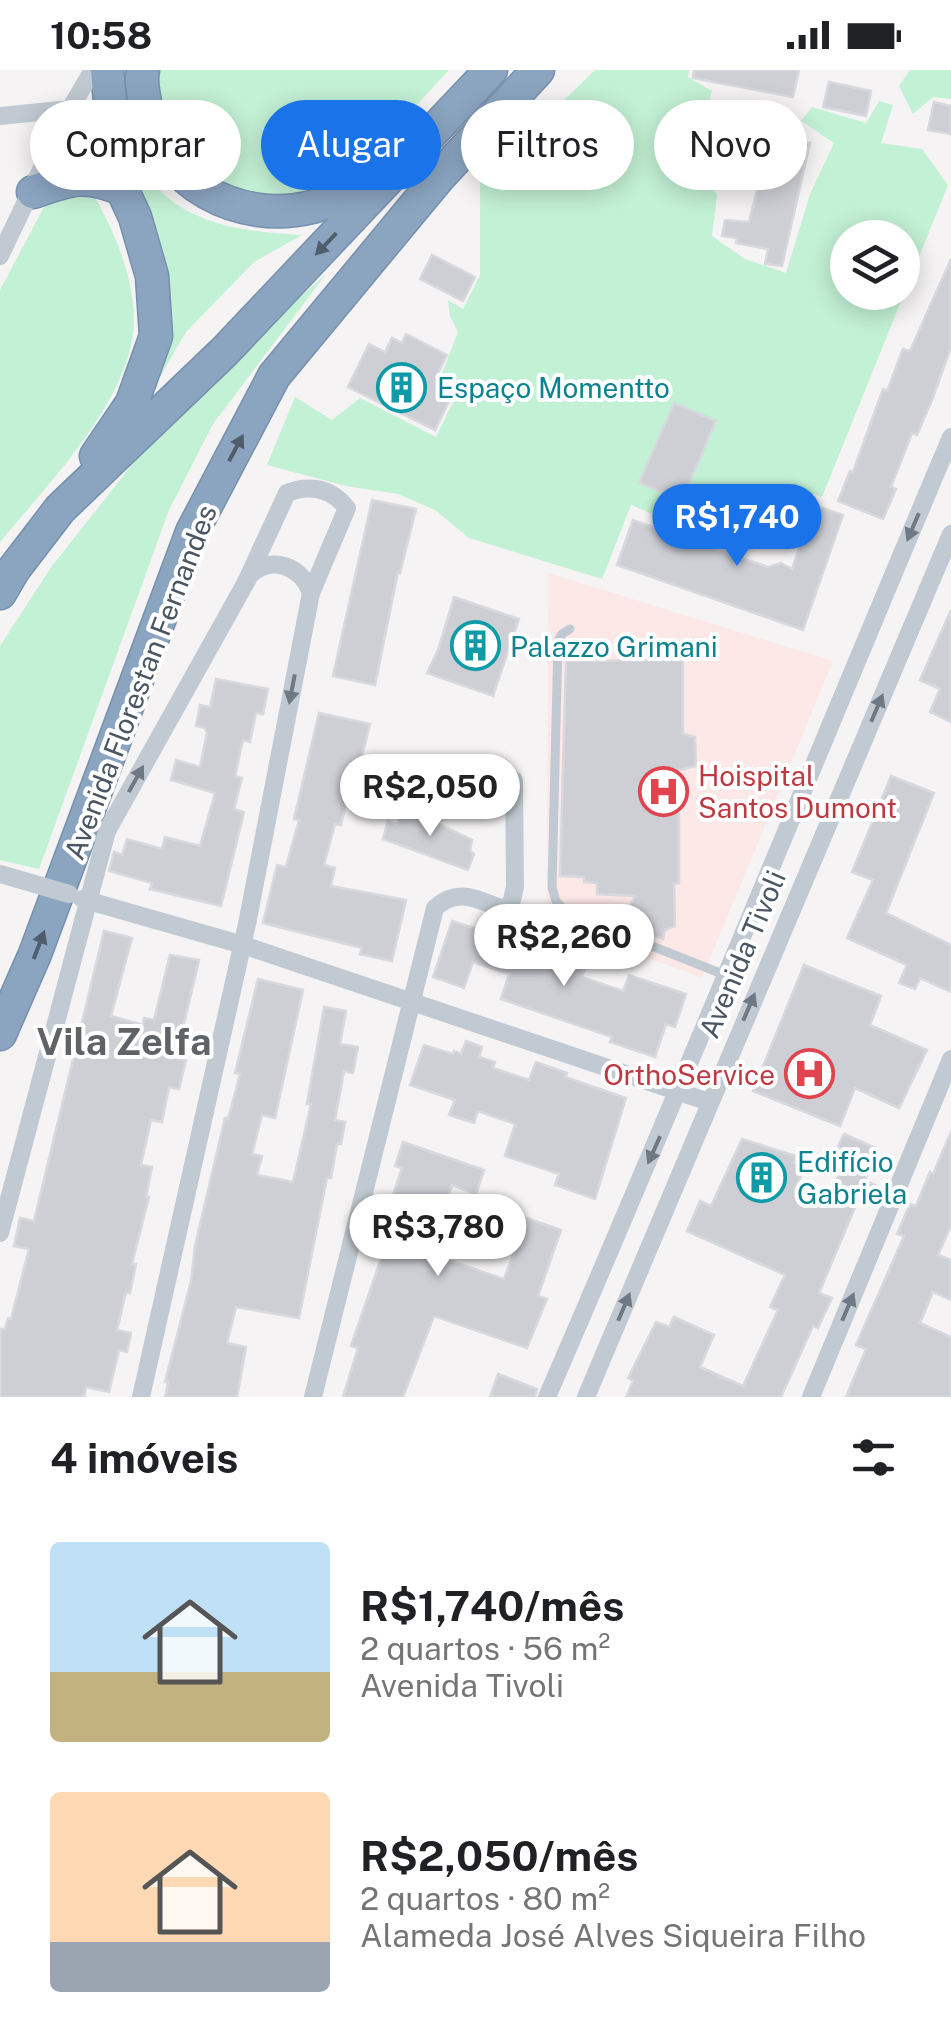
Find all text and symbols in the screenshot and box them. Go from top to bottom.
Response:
text: 10:58 [50,13,152,58]
chip: Comprar [30,100,241,190]
chip: Alugar [261,100,441,190]
chip: Filtros [461,100,634,190]
chip: Novo [654,100,807,190]
map controls [830,220,920,310]
button: layers [830,220,920,310]
one-way arrow [315,232,338,256]
building icon: Espaço Momentto [376,361,428,413]
place label: Espaço Momentto [437,371,670,404]
one-way arrow [227,433,244,462]
pin: R$1,740 [645,484,829,569]
text: R$1,740 [674,498,800,535]
street label: Avenida Florestan Fernandes [57,500,223,864]
one-way arrow [905,512,921,542]
building icon: Palazzo Grimani [449,620,501,672]
place label: Palazzo Grimani [510,630,718,663]
one-way arrow [284,674,300,705]
one-way arrow [869,693,885,723]
pin: R$2,050 [338,754,522,839]
place label: Hoispital Santos Dumont [698,759,897,824]
one-way arrow [126,765,144,793]
hospital icon: Hoispital Santos Dumont [637,765,689,817]
text: R$2,050 [362,768,498,805]
street label: Avenida Tivoli [692,865,792,1043]
pin: R$2,260 [472,904,656,989]
text: R$2,260 [496,918,632,955]
one-way arrow [31,929,47,959]
one-way arrow [741,992,757,1022]
district label: Vila Zelfa [36,1019,212,1064]
hospital icon: OrthoService [784,1048,836,1100]
place label: OrthoService [603,1058,775,1091]
one-way arrow [646,1135,662,1165]
place label: Edifício Gabriela [797,1145,907,1210]
building icon: Edifício Gabriela [736,1151,788,1203]
pin: R$3,780 [346,1194,530,1279]
text: R$3,780 [371,1208,505,1245]
one-way arrow [616,1292,632,1322]
one-way arrow [840,1292,856,1322]
icon: filters [846,1430,901,1485]
text: 4 imóveis [50,1433,238,1482]
text: R$1,740/mês [360,1581,624,1630]
icon: home [130,1582,250,1702]
text: 2 quartos · 56 m² [360,1630,610,1667]
text: Avenida Tivoli [360,1667,564,1704]
text: R$2,050/mês [360,1831,639,1880]
icon: home [130,1832,250,1952]
text: 2 quartos · 80 m² [360,1880,610,1917]
text: Alameda José Alves Siqueira Filho [360,1917,866,1954]

